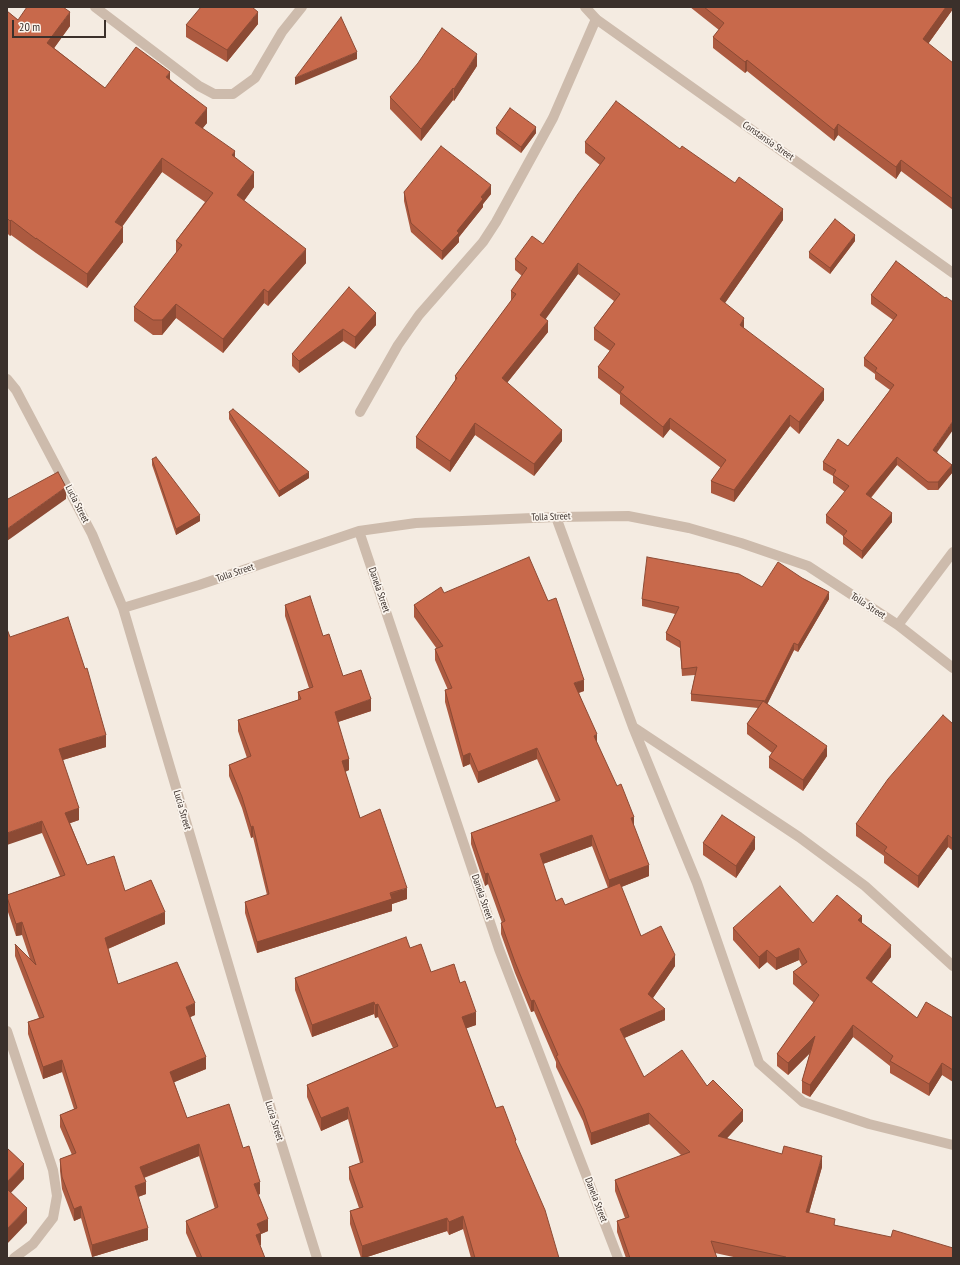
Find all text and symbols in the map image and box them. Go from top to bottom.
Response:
scale bar [14,12,108,38]
text: 20 m [19,19,40,34]
street label: Constansia Street [740,119,796,163]
street label: Lucia Street [62,483,92,525]
street label: Tolla Street [531,510,571,524]
street label: Tolla Street [214,561,256,585]
street label: Danela Street [366,566,392,614]
street label: Tolla Street [848,590,888,622]
street label: Lucia Street [171,789,193,831]
street label: Danela Street [469,873,495,921]
street label: Lucia Street [262,1100,286,1142]
street label: Danela Street [582,1176,610,1224]

